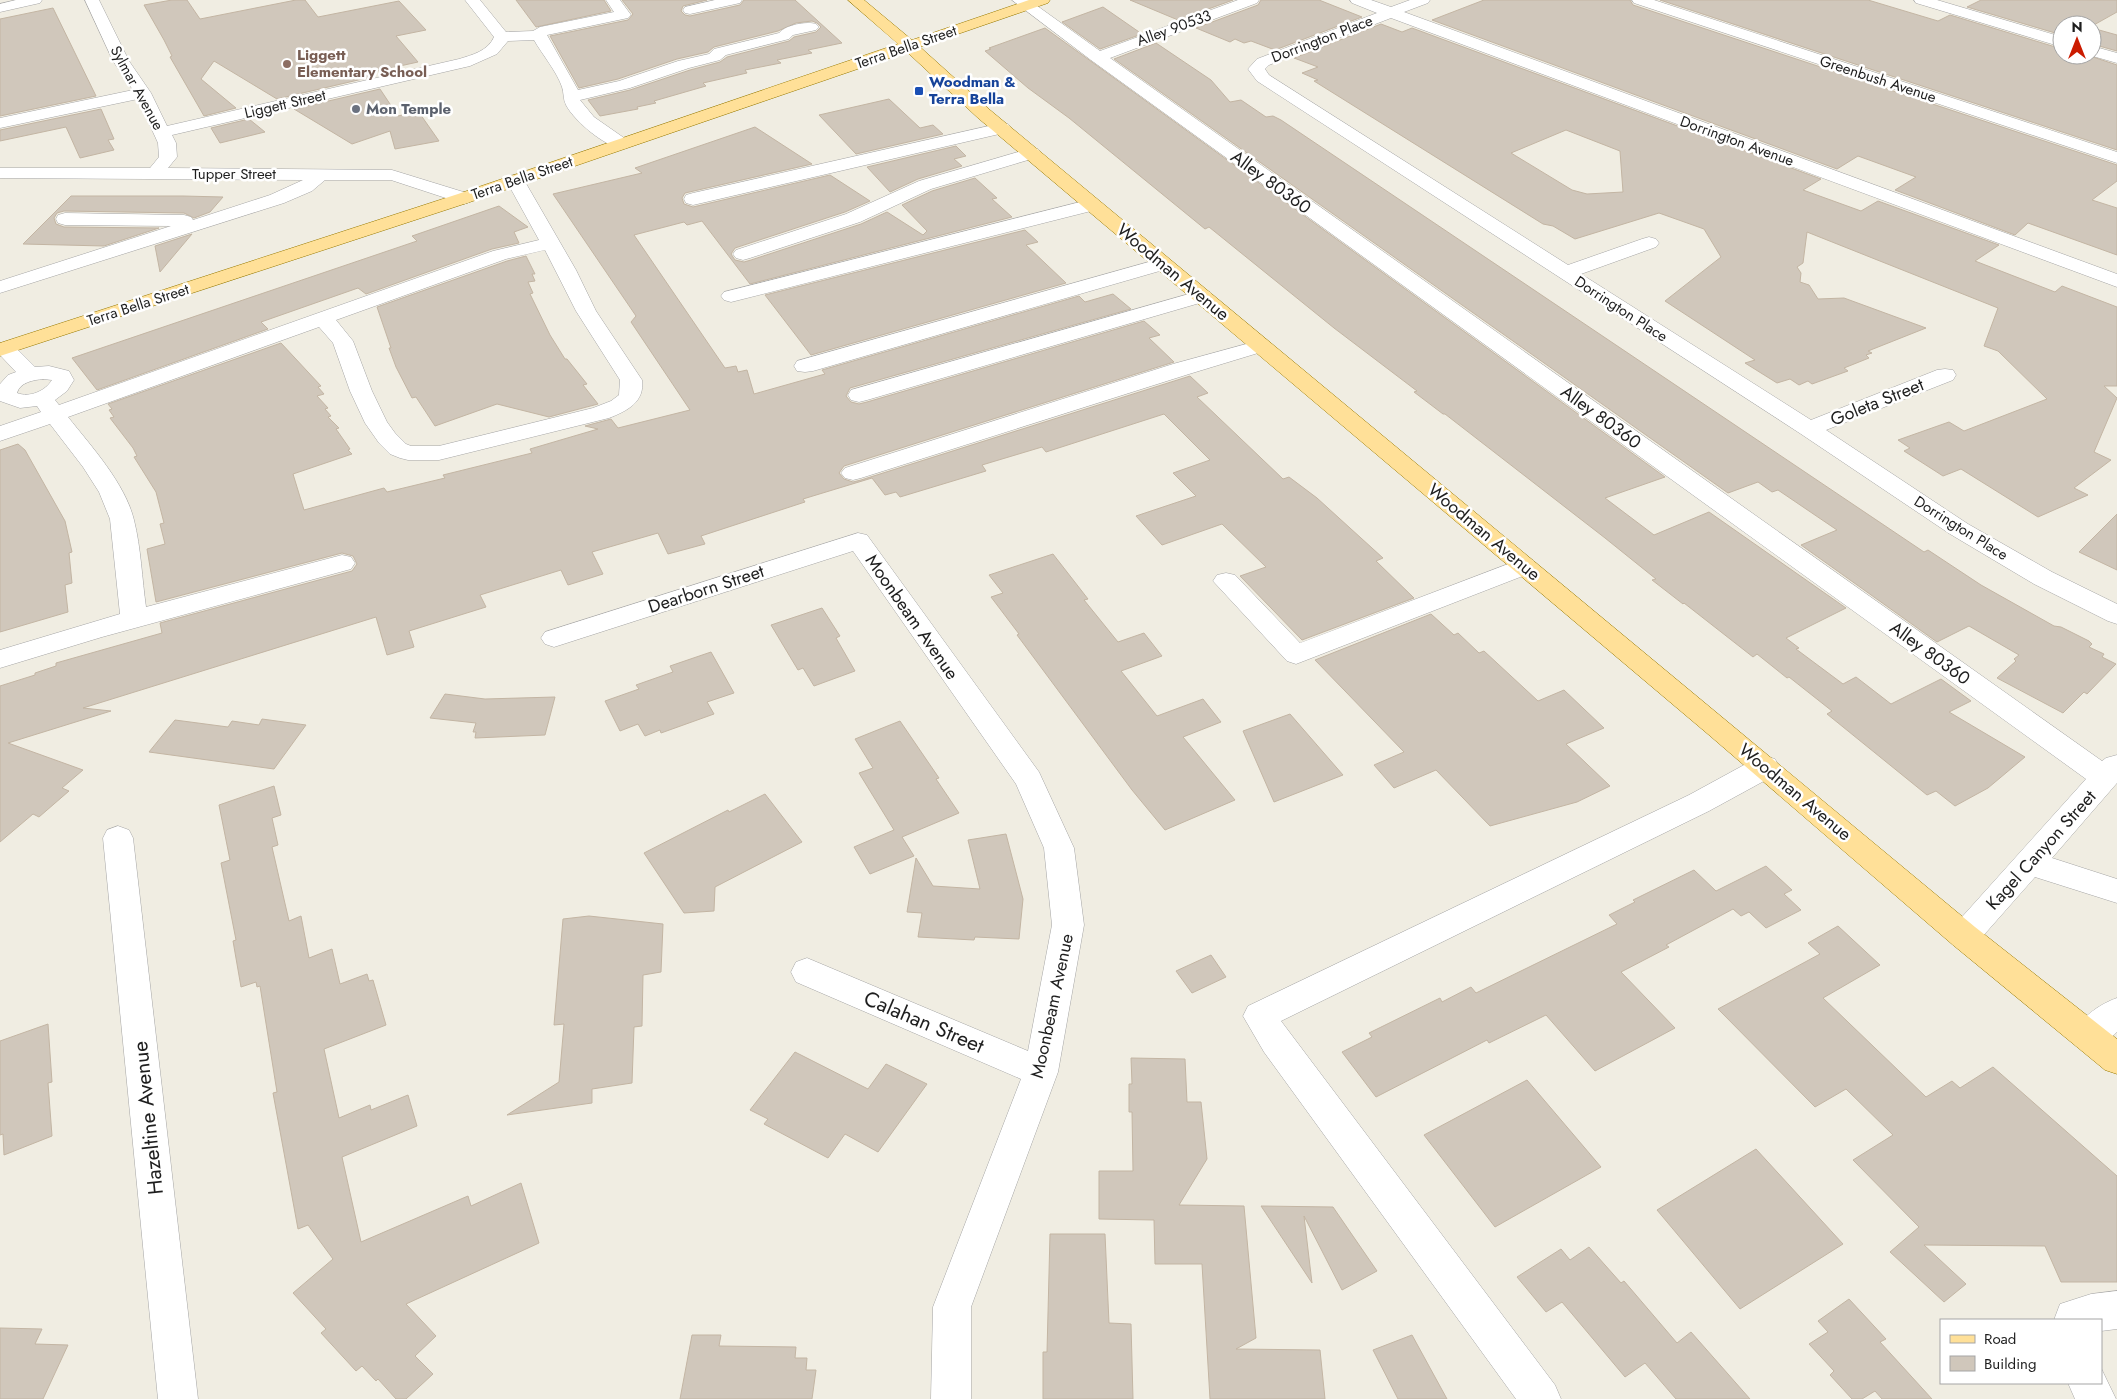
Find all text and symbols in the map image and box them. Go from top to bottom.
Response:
street label: Alley 90533 [1134,4,1214,52]
street label: Dorrington Place [1268,9,1376,68]
north arrow [2052,15,2102,65]
text: N [2071,17,2083,37]
street label: Terra Bella Street [852,19,960,75]
street label: Sylmar Avenue [105,42,169,134]
place label: Liggett Elementary School [297,44,427,83]
street label: Greenbush Avenue [1817,50,1939,108]
marker: Liggett Elementary School [281,58,293,70]
place label: Woodman & Terra Bella [929,71,1016,110]
street label: Liggett Street [242,84,328,124]
marker: Woodman & Terra Bella [913,85,925,97]
place label: Mon Temple [366,98,451,120]
marker: Mon Temple [350,103,362,115]
street label: Dorrington Avenue [1677,110,1797,172]
street label: Alley 80360 [1225,144,1317,220]
street label: Terra Bella Street [468,150,576,206]
street label: Tupper Street [192,163,276,185]
street label: Woodman Avenue [1111,217,1235,327]
street label: Dorrington Place [1570,271,1672,347]
street label: Terra Bella Street [84,278,192,332]
street label: Goleta Street [1826,371,1928,433]
street label: Alley 80360 [1555,379,1647,455]
street label: Woodman Avenue [1422,477,1546,587]
street label: Dorrington Place [1910,490,2012,566]
street label: Moonbeam Avenue [859,549,965,685]
street label: Dearborn Street [645,558,768,620]
street label: Alley 80360 [1884,615,1976,691]
street label: Woodman Avenue [1733,737,1857,847]
street label: Kagel Canyon Street [1980,784,2102,916]
street label: Moonbeam Avenue [1024,931,1080,1081]
street label: Calahan Street [859,983,989,1061]
street label: Hazeltine Avenue [125,1040,171,1196]
legend [1940,1319,2102,1384]
text: Road [1984,1328,2016,1350]
text: Building [1984,1353,2036,1375]

